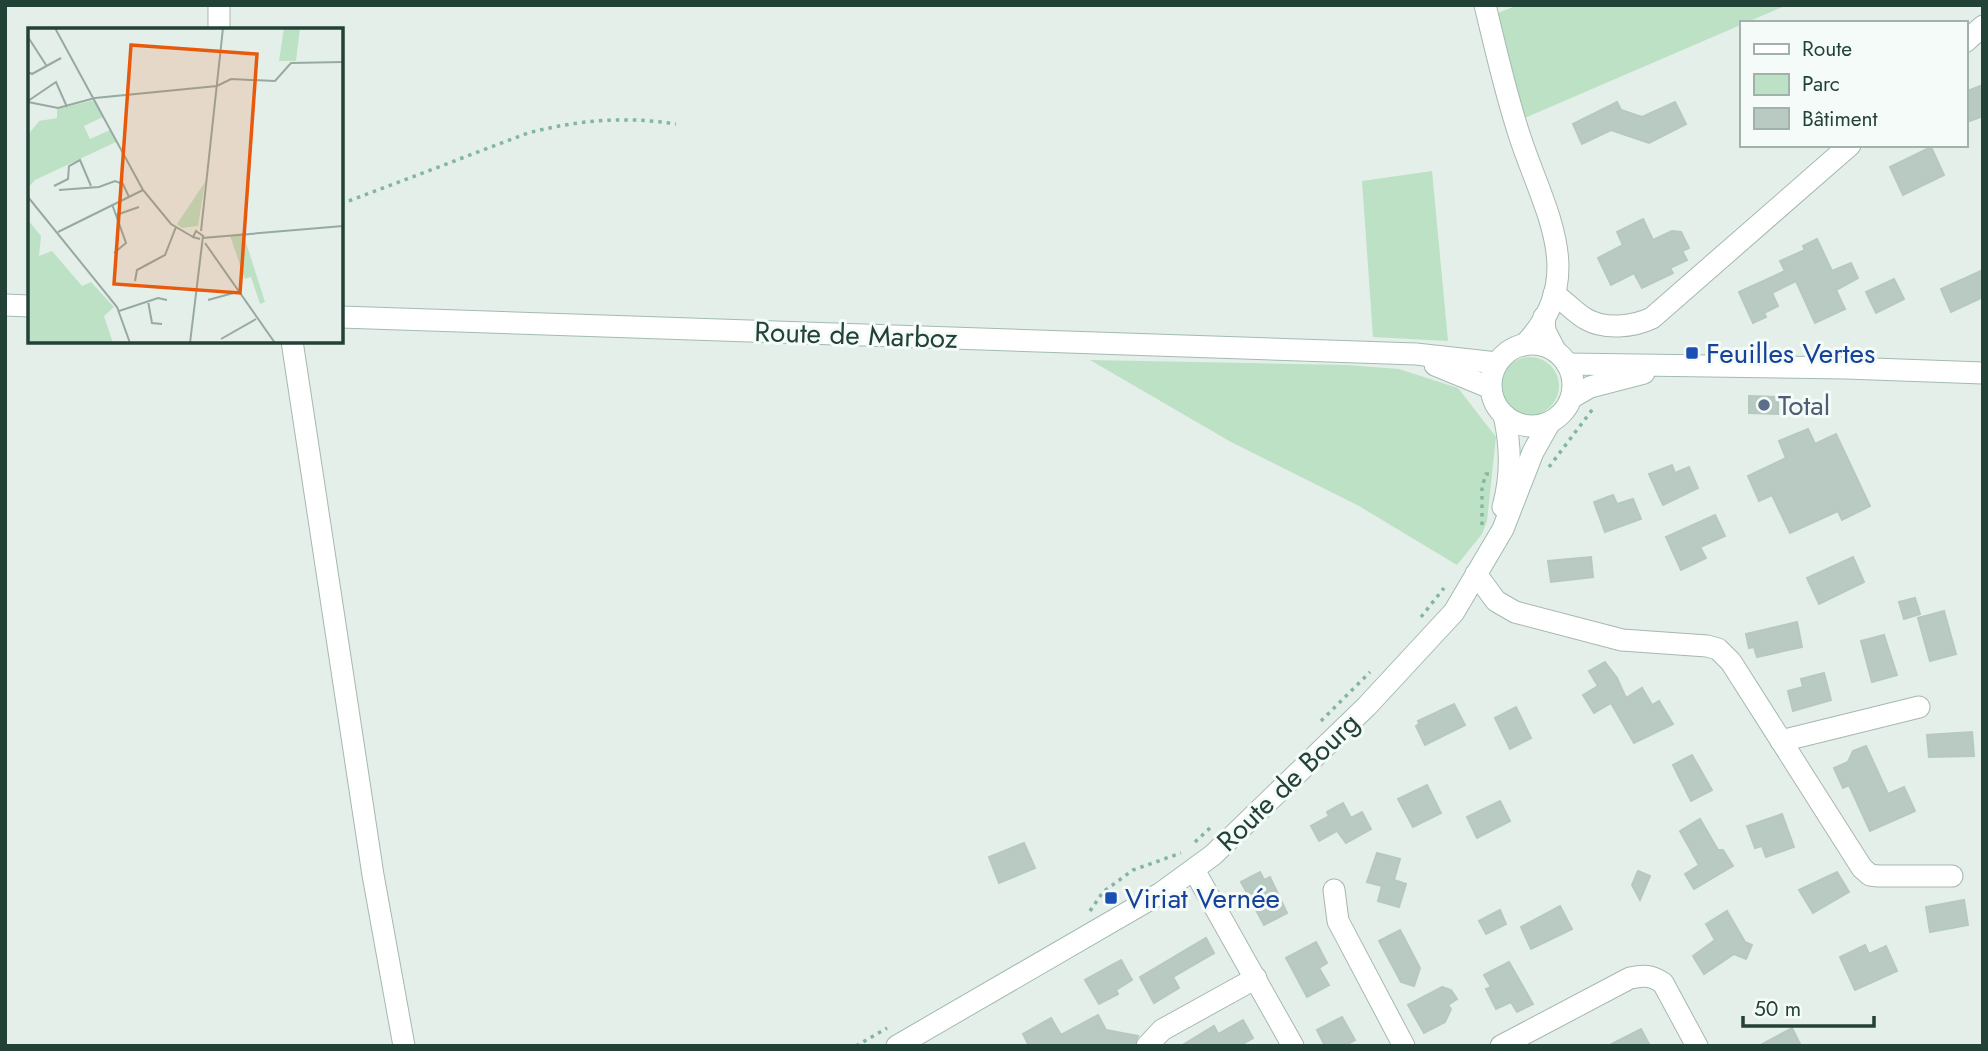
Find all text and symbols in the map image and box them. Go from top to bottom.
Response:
legend [1740,21,1967,147]
inset map [28,28,343,343]
text: Route [1802,34,1852,64]
text: Parc [1802,69,1840,99]
text: Bâtiment [1802,104,1878,134]
street label: Route de Marboz [754,311,958,359]
place label: Feuilles Vertes [1706,333,1875,374]
marker: Feuilles Vertes [1684,345,1700,361]
place label: Total [1778,385,1830,426]
marker: Total [1756,397,1772,413]
street label: Route de Bourg [1207,703,1369,861]
place label: Viriat Vernée [1125,878,1280,919]
marker: Viriat Vernée [1103,890,1119,906]
scale bar [1743,984,1874,1028]
text: 50 m [1754,994,1801,1024]

